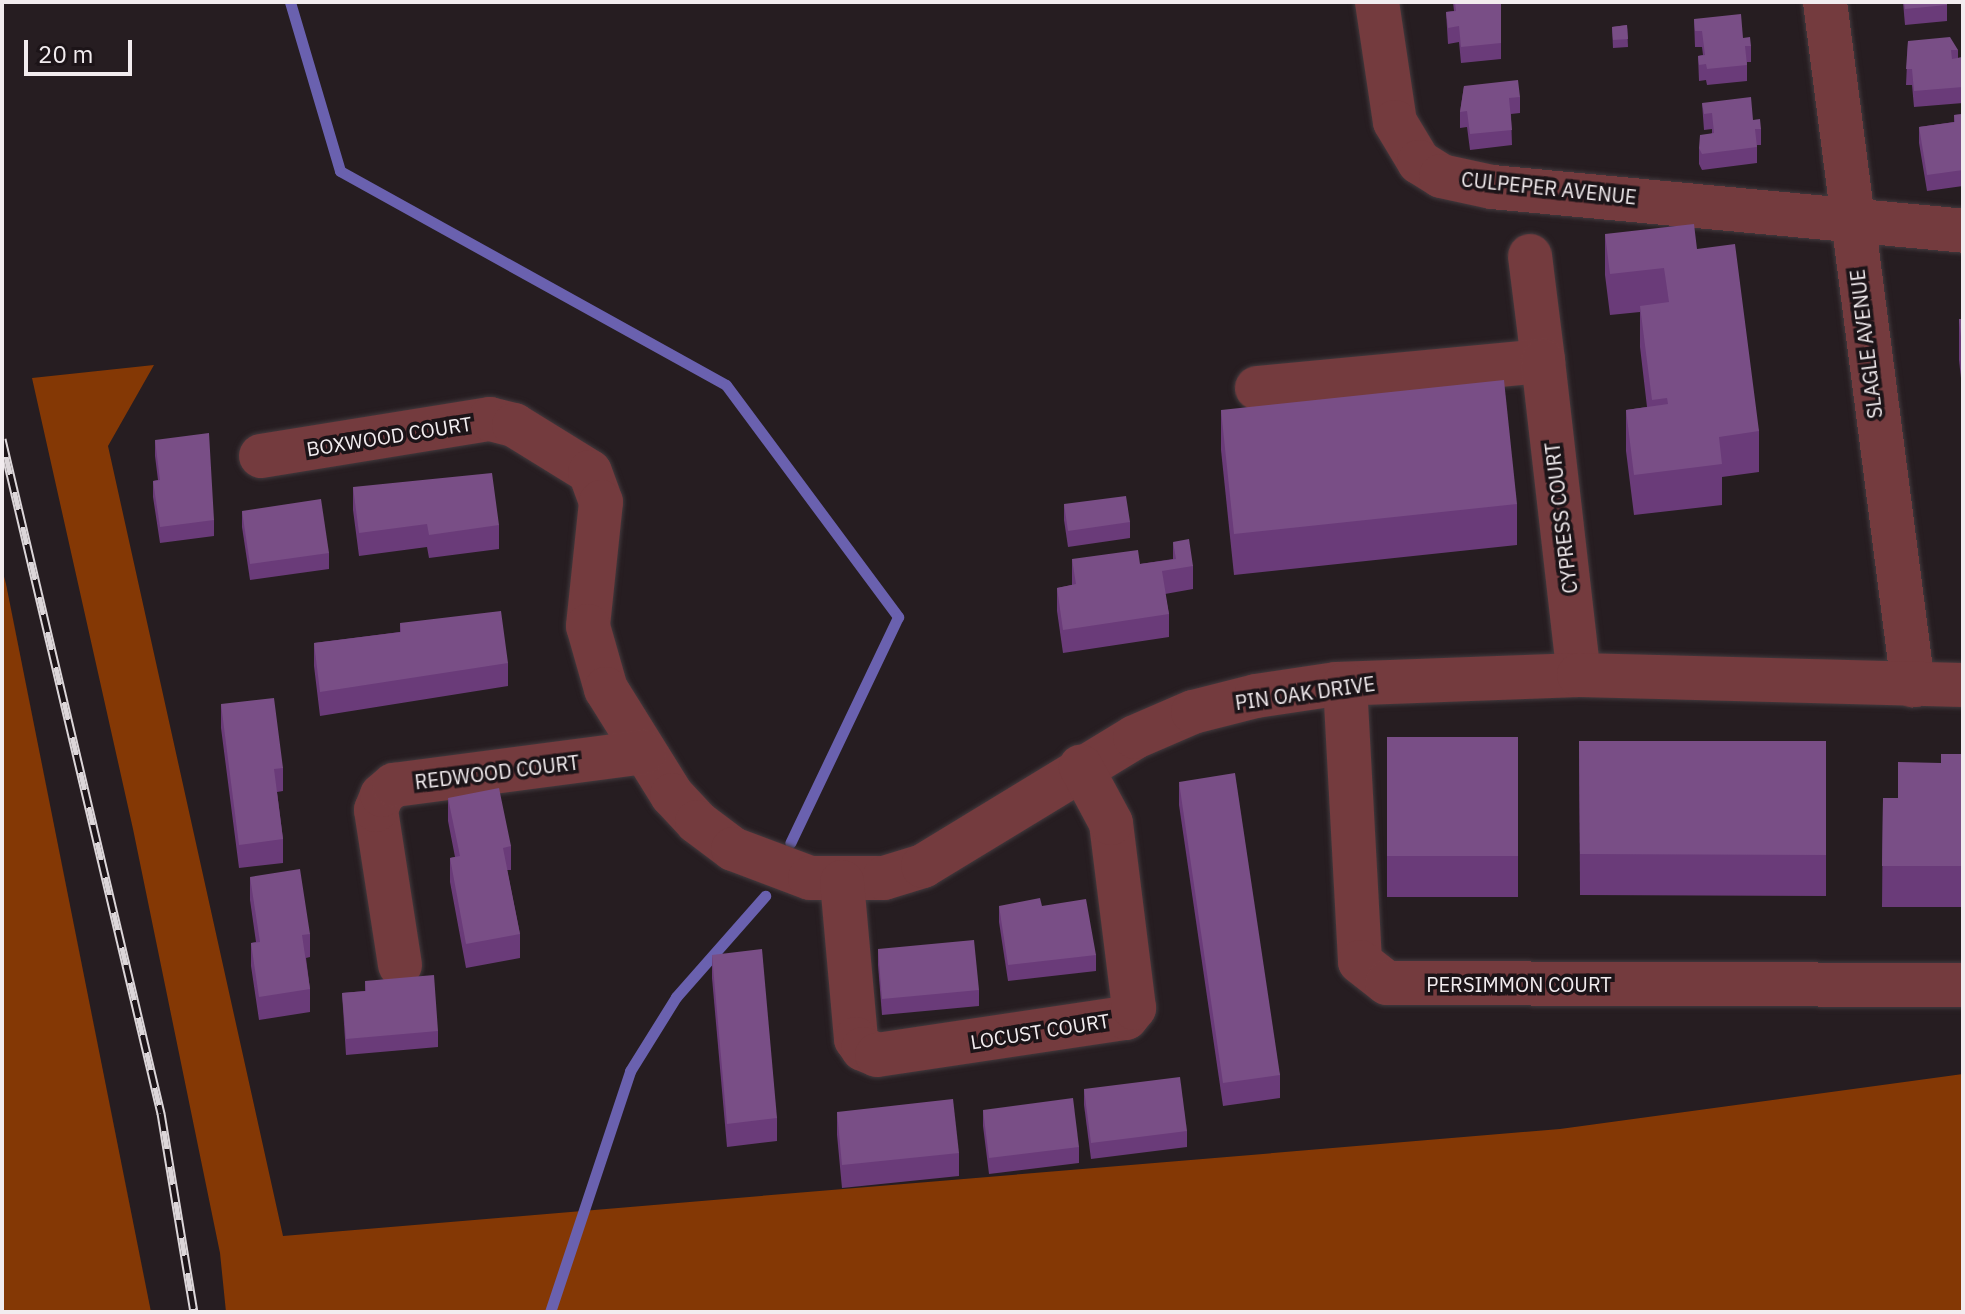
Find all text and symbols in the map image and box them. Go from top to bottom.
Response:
scale bar [28,24,136,74]
text: 20 m [38,38,93,70]
street label: CULPEPER AVENUE [1460,167,1638,209]
street label: SLAGLE AVENUE [1845,268,1887,420]
street label: BOXWOOD COURT [305,411,473,461]
street label: CYPRESS COURT [1540,441,1582,595]
street label: PIN OAK DRIVE [1233,671,1377,715]
street label: REDWOOD COURT [413,750,581,794]
street label: PERSIMMON COURT [1426,972,1612,996]
street label: LOCUST COURT [969,1008,1111,1054]

